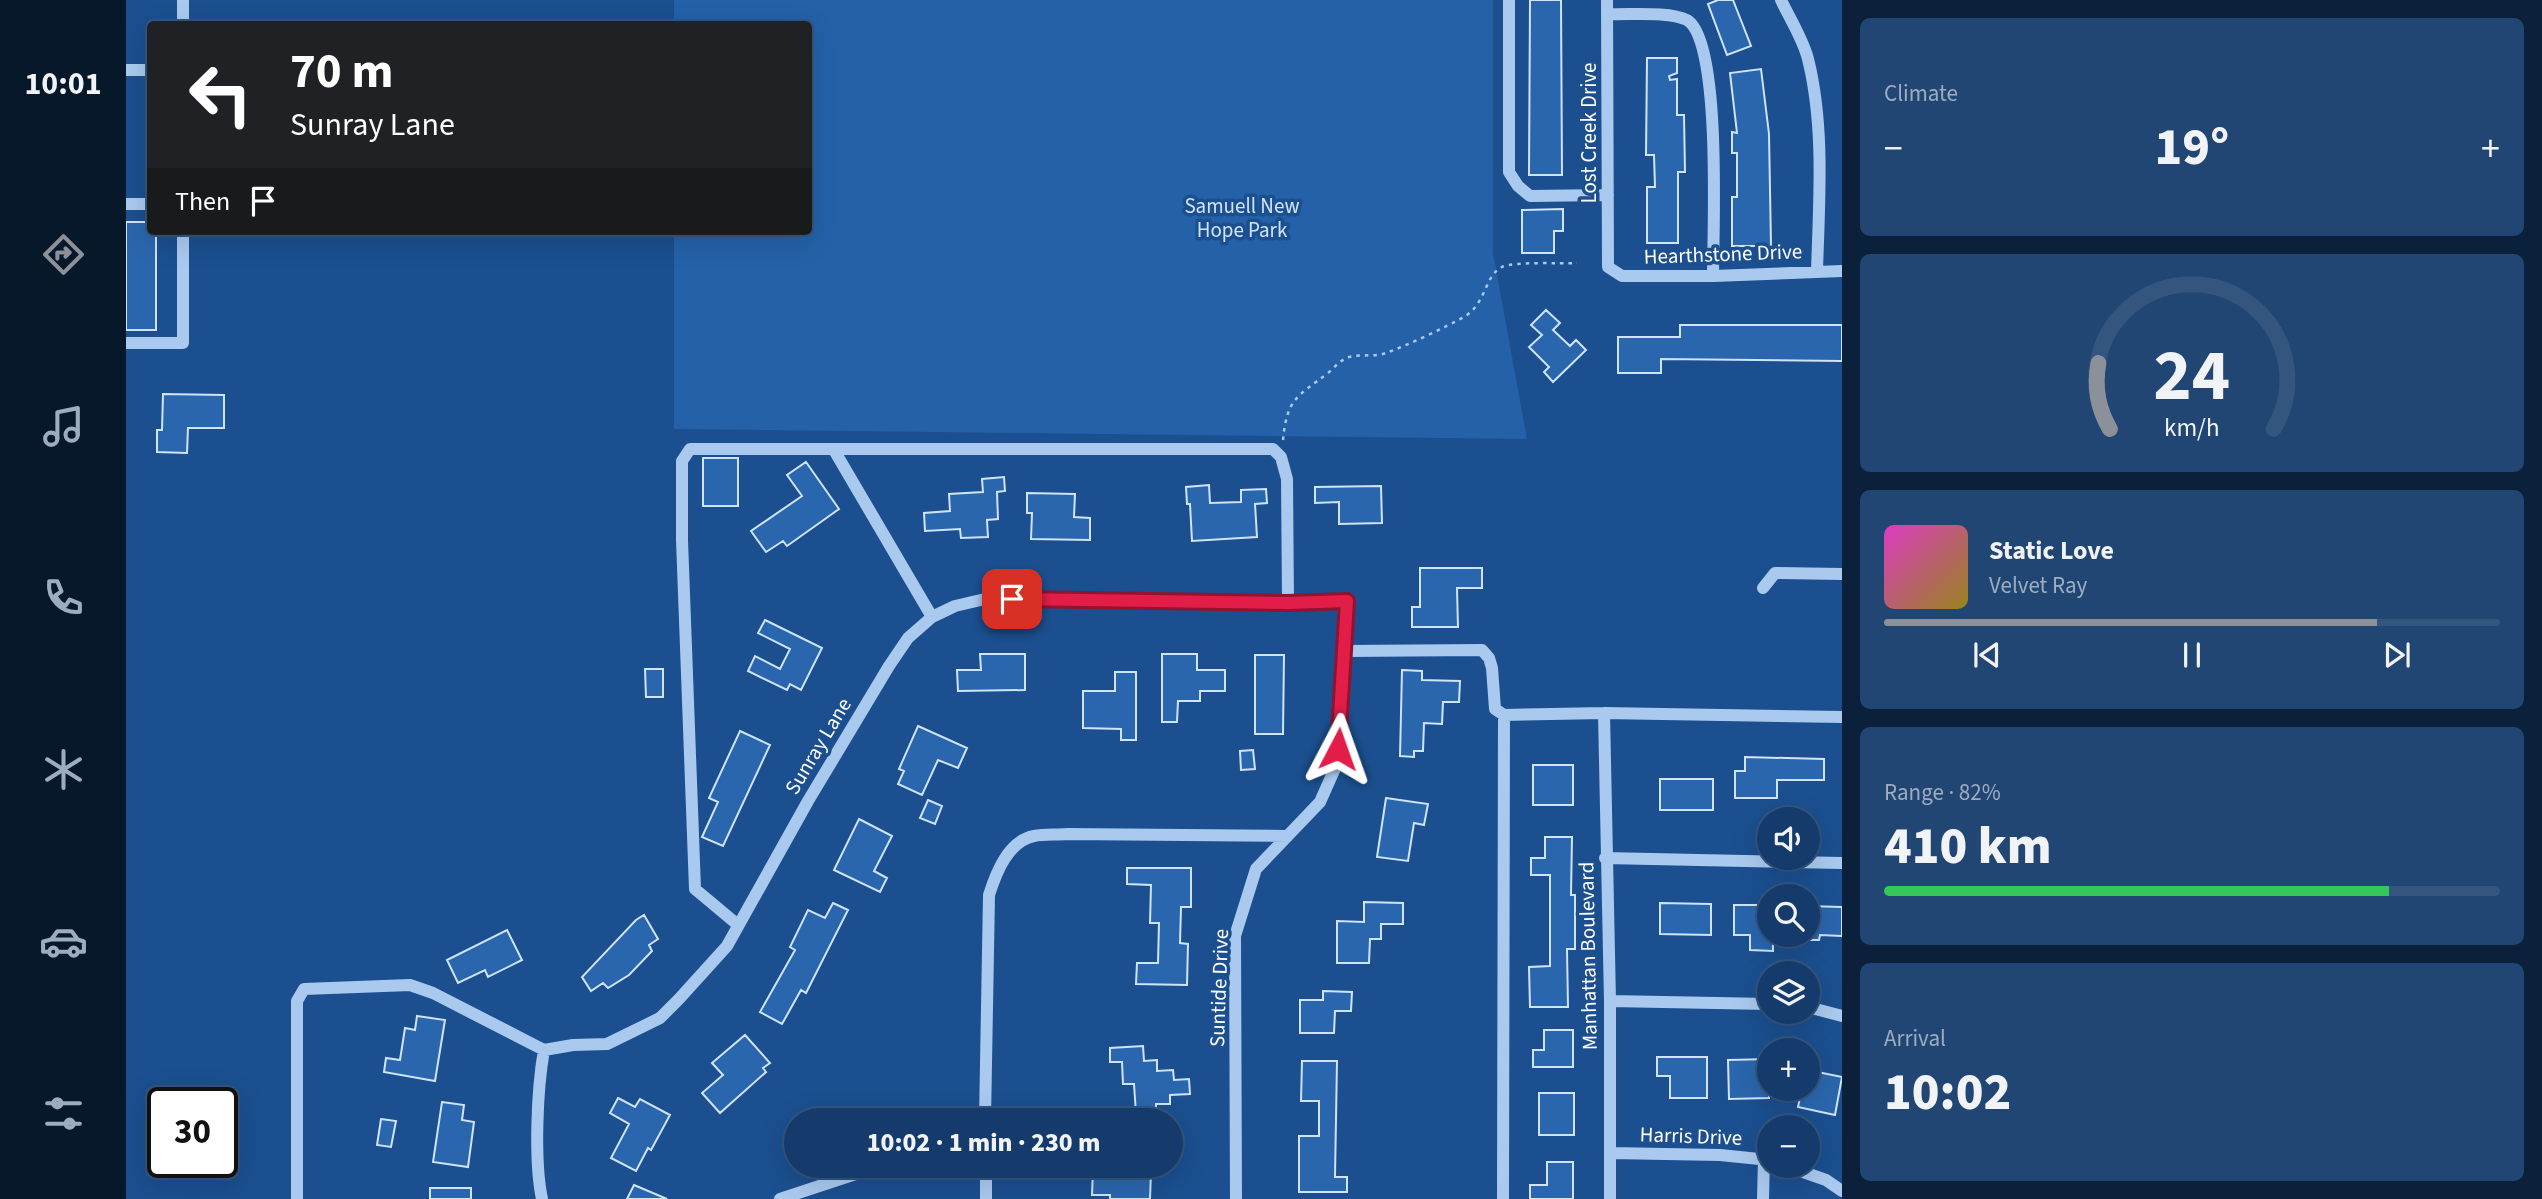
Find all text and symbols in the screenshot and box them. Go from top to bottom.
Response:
text: 70 m [290,37,394,107]
icon: left [175,49,266,140]
text: 10:01 [24,61,102,107]
street label: Lost Creek Drive [1574,63,1604,203]
text: Climate [1884,77,1958,110]
text: Sunray Lane [290,102,455,148]
text: 19° [2155,111,2229,185]
text: − [1884,122,1903,176]
text: + [2481,122,2500,176]
icon: arrive [244,182,282,220]
text: Then [175,183,230,220]
park label: Samuell New Hope Park [1184,191,1300,245]
icon: directions [39,230,88,279]
street label: Hearthstone Drive [1643,236,1803,272]
text: 24 [2154,325,2230,429]
icon: music [39,402,88,451]
text: km/h [2164,410,2220,446]
text: Static Love [1989,532,2114,569]
pin [982,569,1042,629]
text: Velvet Ray [1989,569,2087,602]
icon: phone [39,573,88,622]
icon: arrive [993,580,1031,618]
icon: previous [1968,636,2006,674]
icon: pause [2173,636,2211,674]
icon: next [2378,636,2416,674]
street label: Sunray Lane [777,692,859,800]
position arrow [1301,712,1375,786]
icon: climate [39,745,88,794]
text: Range · 82% [1884,776,2001,809]
map controls [1757,807,1820,1178]
button: sound [1757,807,1820,870]
text: 410 km [1884,810,2052,884]
street label: Manhattan Boulevard [1571,862,1605,1050]
button: search [1757,884,1820,947]
icon: car [39,917,88,966]
street label: Suntide Drive [1202,928,1236,1048]
button: layers [1757,961,1820,1024]
text: Arrival [1884,1022,1946,1055]
button: + [1757,1038,1820,1101]
text: 10:02 [1884,1056,2011,1130]
speed limit sign: 30 [147,1087,238,1178]
icon: filters [39,1089,88,1138]
button: − [1757,1115,1820,1178]
street label: Harris Drive [1639,1119,1743,1153]
text: 10:02 · 1 min · 230 m [867,1124,1100,1161]

